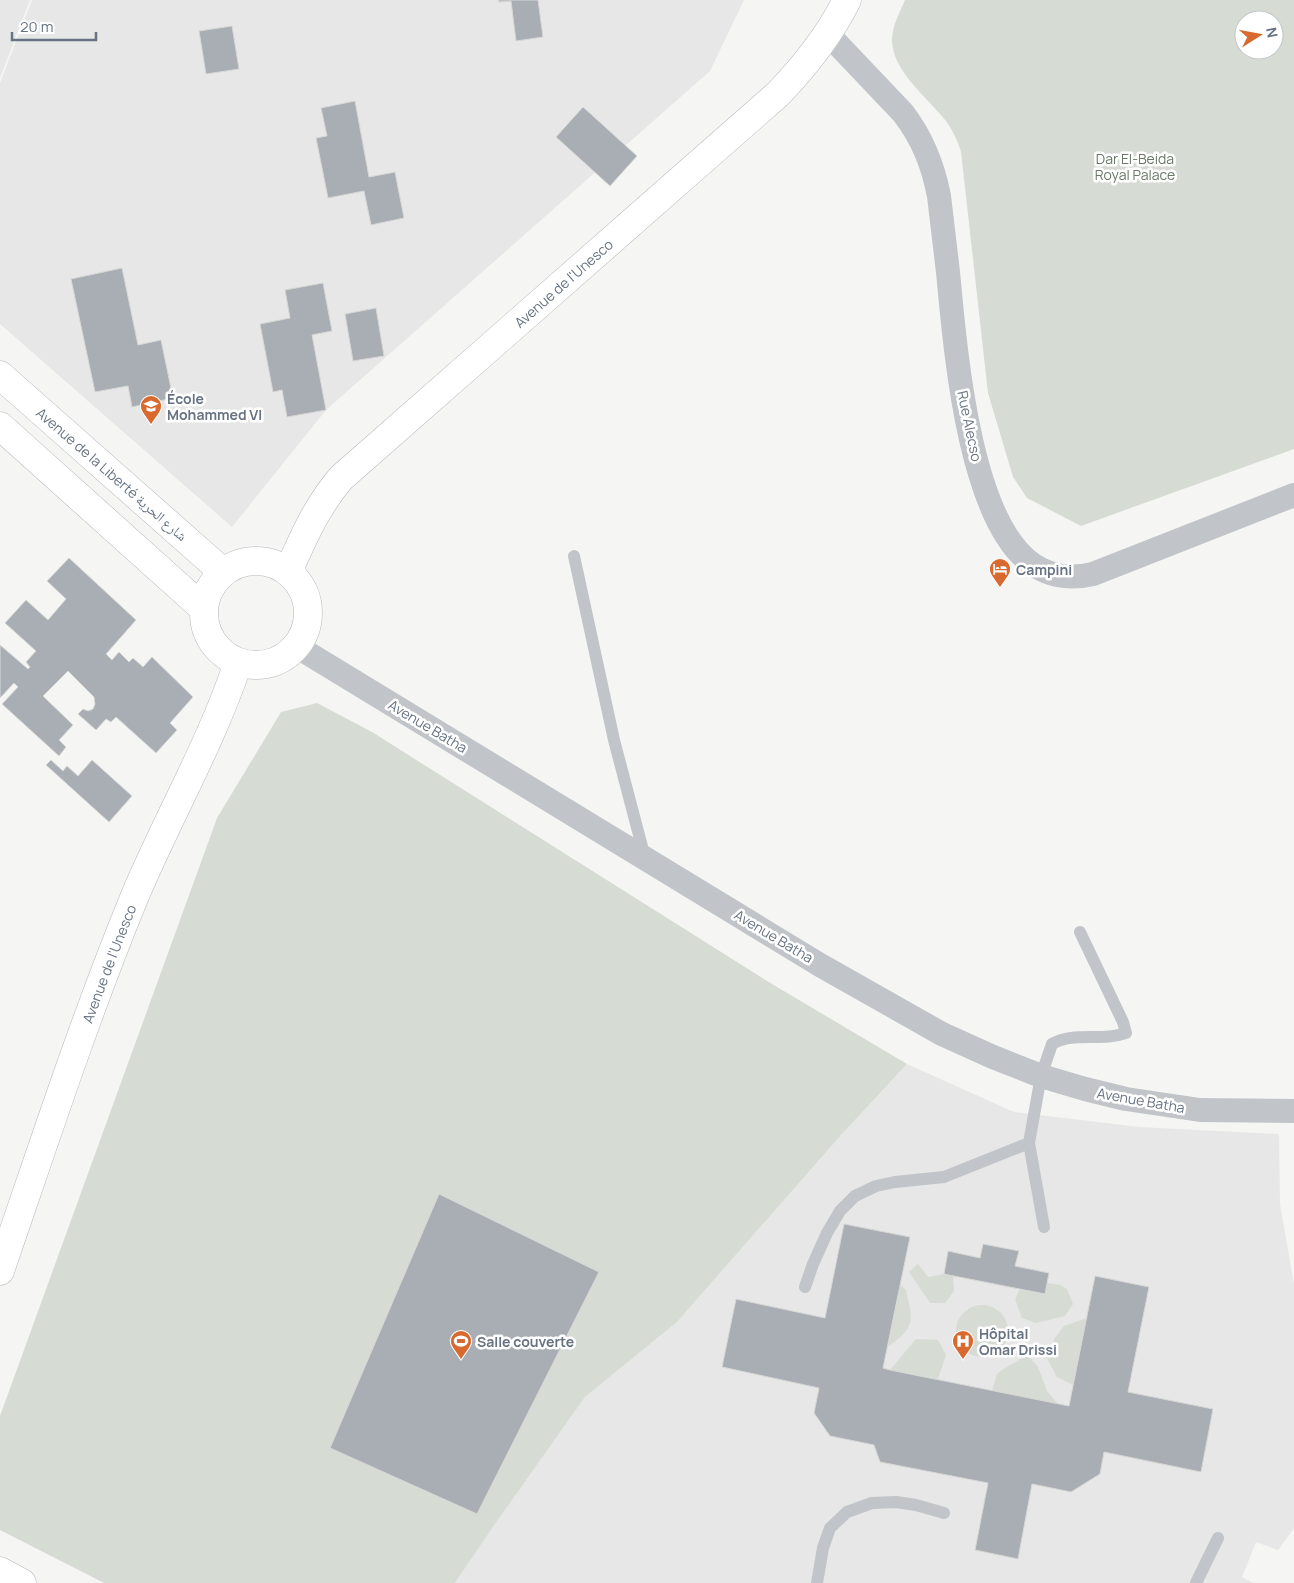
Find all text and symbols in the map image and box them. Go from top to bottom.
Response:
scale bar [12,10,96,42]
north arrow [1234,10,1284,60]
text: 20 m [20,16,53,37]
text: N [1262,26,1283,39]
park label: Dar El-Beida Royal Palace [1095,149,1175,184]
street label: Avenue de l'Unesco [510,234,616,331]
place label: École Mohammed VI [167,389,262,424]
street label: Rue Alecso [953,389,987,463]
school or university icon: École Mohammed VI [139,394,163,425]
street label: Avenue de la Liberté شارع الحرية [32,403,192,546]
hotel icon: Campini [988,557,1012,588]
place label: Campini [1016,560,1072,579]
street label: Avenue Batha [385,695,471,757]
street label: Avenue de l'Unesco [77,902,140,1025]
street label: Avenue Batha [731,905,817,967]
street label: Avenue Batha [1096,1083,1186,1117]
place label: Hôpital Omar Drissi [979,1324,1057,1359]
sports icon: Salle couverte [449,1329,473,1360]
hospital icon: Hôpital Omar Drissi [951,1329,975,1360]
place label: Salle couverte [477,1332,574,1351]

